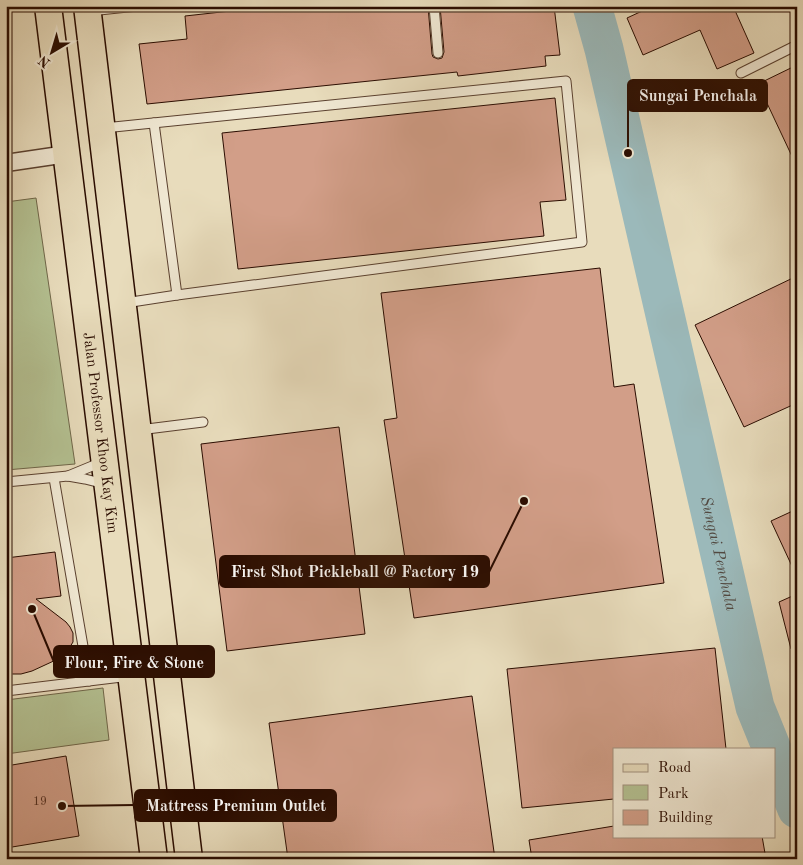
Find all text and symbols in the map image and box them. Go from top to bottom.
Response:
north arrow [28,28,78,78]
text: N [36,52,53,70]
callout: Sungai Penchala [628,80,767,111]
text: Sungai Penchala [639,89,757,105]
street label: Jalan Professor Khoo Kay Kim [80,332,119,534]
water label: Sungai Penchala [697,495,739,613]
callout: First Shot Pickleball @ Factory 19 [220,556,489,587]
text: First Shot Pickleball @ Factory 19 [231,565,479,581]
callout: Flour, Fire & Stone [54,646,214,677]
text: Flour, Fire & Stone [64,656,204,672]
legend [613,748,776,838]
text: Road [658,761,692,776]
text: Park [658,787,689,802]
callout: Mattress Premium Outlet [135,790,336,821]
house number: 19 [33,796,47,808]
text: Mattress Premium Outlet [146,799,326,815]
text: Building [658,811,713,826]

